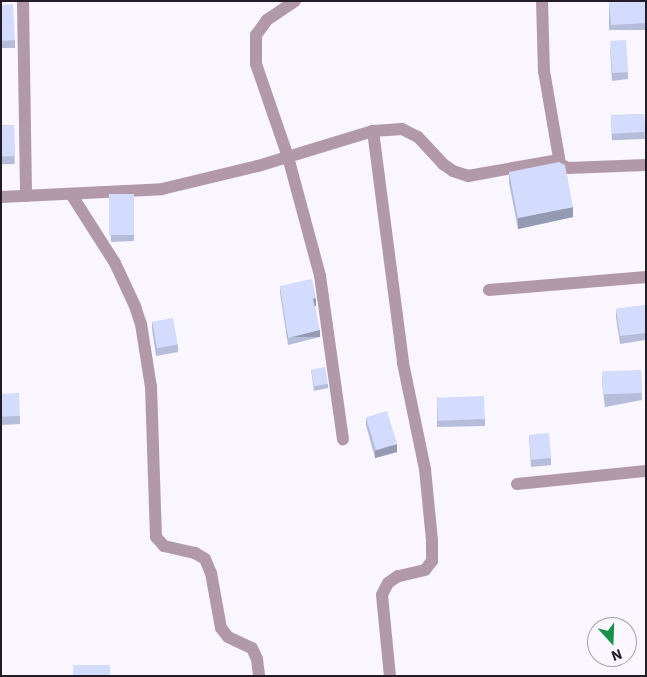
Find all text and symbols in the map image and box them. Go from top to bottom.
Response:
north arrow [587,617,637,667]
text: N [609,645,625,665]

